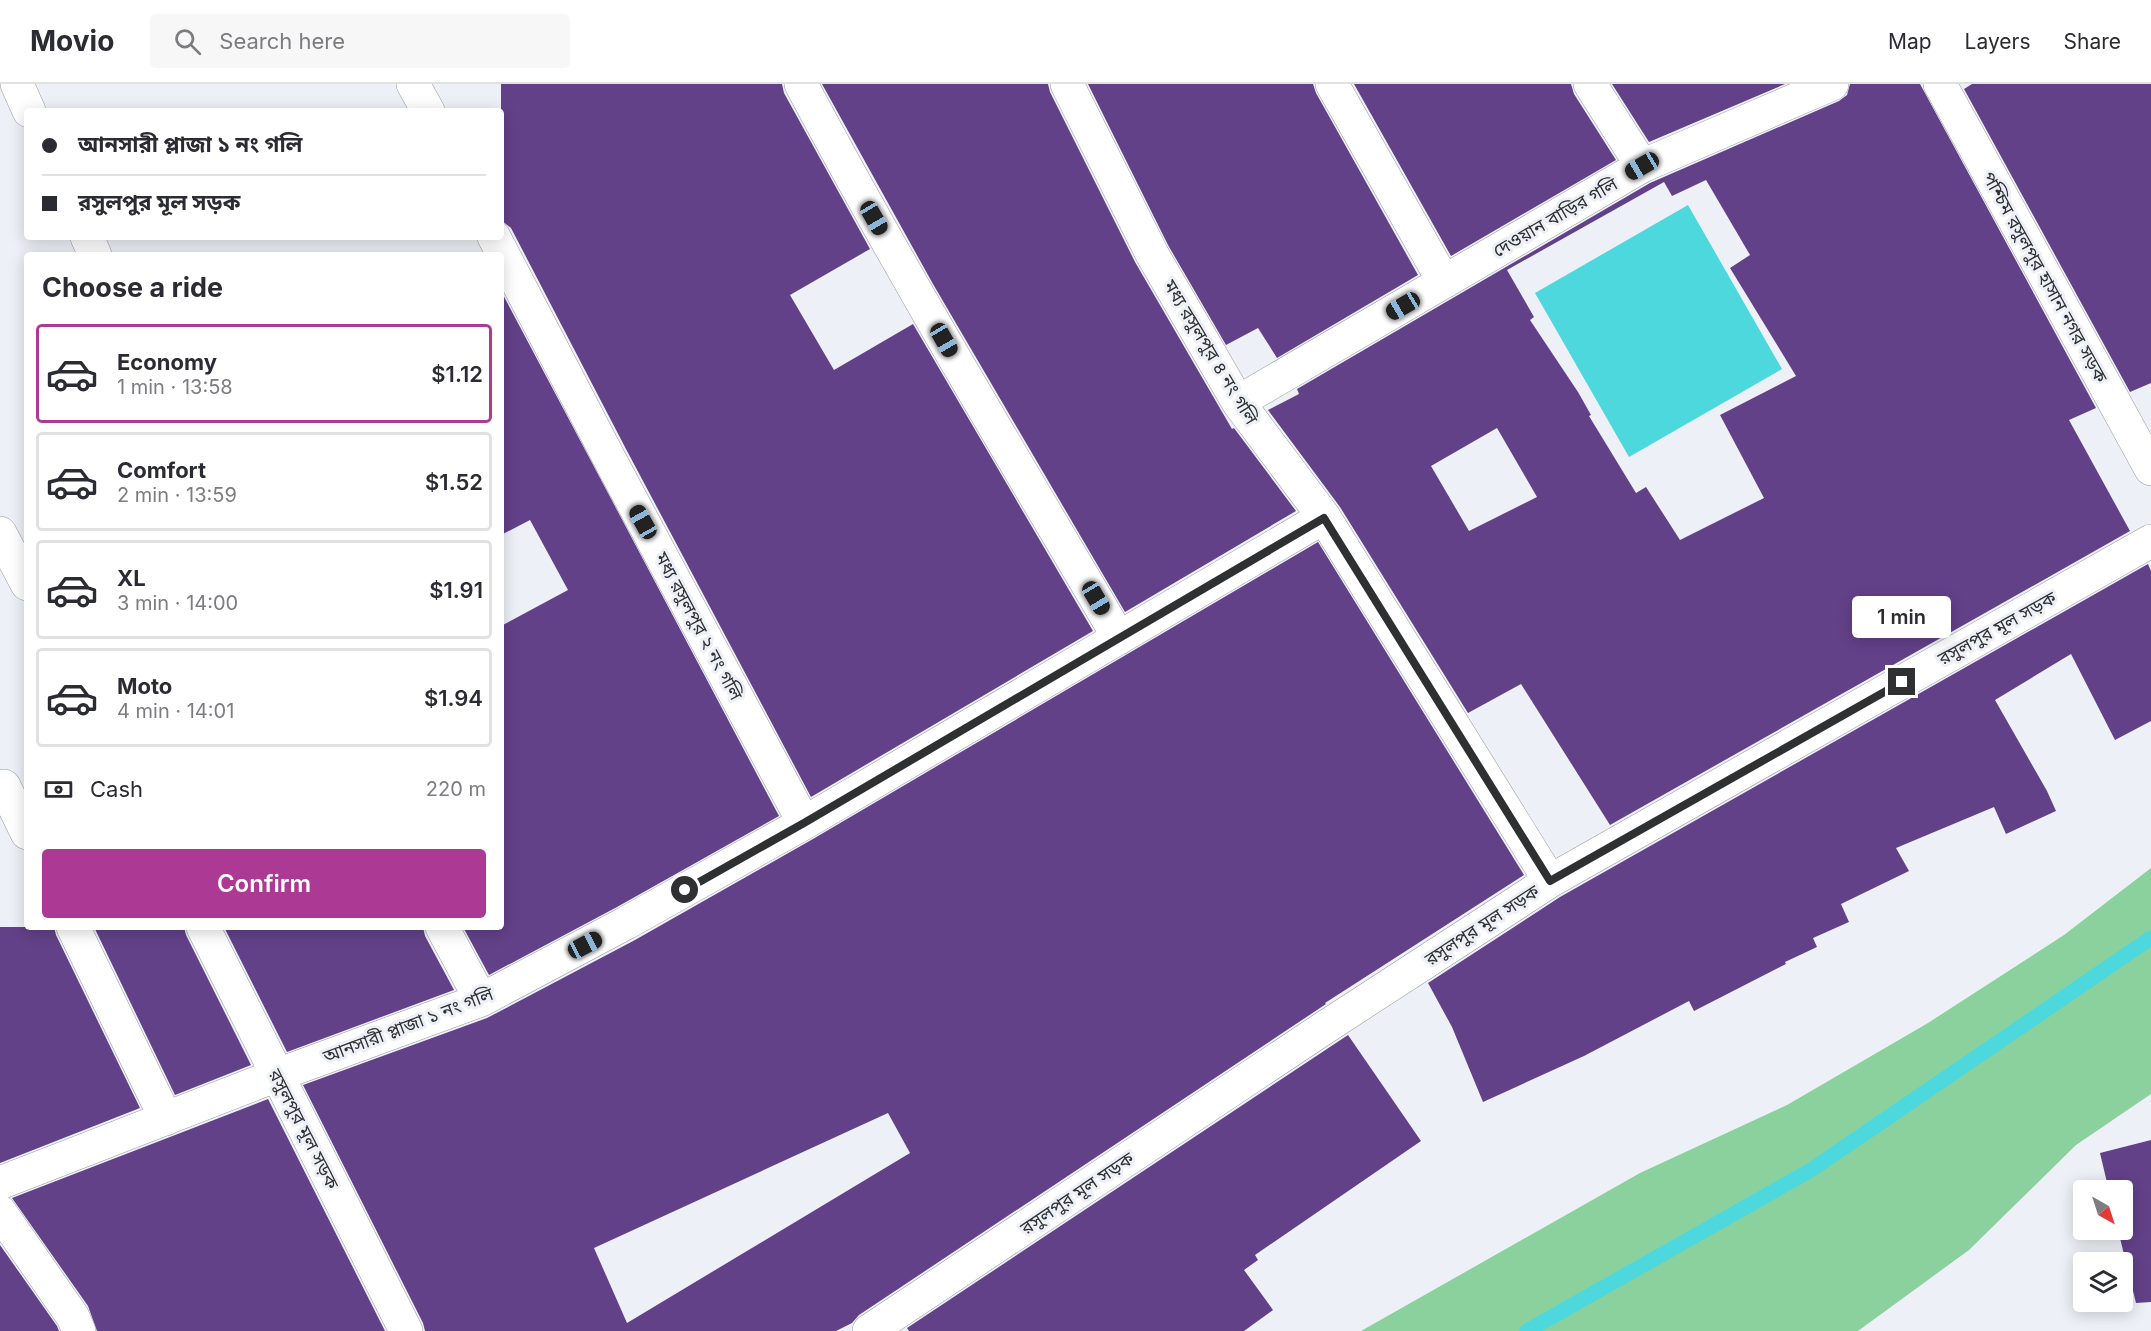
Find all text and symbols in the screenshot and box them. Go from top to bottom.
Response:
search box [150,14,570,68]
text: Movio [30,24,114,58]
icon: search [171,25,204,58]
text: Search here [219,28,345,54]
text: Map [1888,29,1932,54]
text: Layers [1965,29,2031,54]
text: Share [2064,29,2121,54]
text: আনসারী প্লাজা ১ নং গলি [78,131,302,157]
car [1622,149,1662,183]
street label: পশ্চিম রসুলপুর হাসান নগর সড়ক [1977,168,2112,387]
street label: দেওয়ান বাড়ির গলি [1489,172,1622,261]
text: রসুলপুর মূল সড়ক [78,189,240,215]
car [857,198,891,238]
text: Choose a ride [42,271,223,304]
street label: মধ্য রসুলপুর ৪ নং গলি [1158,275,1263,429]
car [1383,289,1423,323]
car [927,320,961,360]
icon: car [45,347,99,401]
text: Economy [117,349,217,375]
text: $1.12 [431,361,483,387]
text: 1 min · 13:58 [117,375,233,399]
icon: car [45,455,99,509]
text: Comfort [117,457,206,483]
text: $1.52 [425,469,483,495]
text: 2 min · 13:59 [117,483,237,507]
car [626,502,660,542]
street label: মধ্য রসুলপুর ২ নং গলি [650,548,747,705]
icon: car [45,563,99,617]
text: XL [117,565,146,591]
text: $1.91 [429,577,483,603]
car [1079,578,1113,618]
street label: রসুলপুর মূল সড়ক [1933,587,2061,670]
text: 3 min · 14:00 [117,591,238,615]
callout: 1 min [1852,595,1952,637]
text: 1 min [1877,605,1926,629]
route end [1888,668,1915,695]
icon: car [45,671,99,725]
text: Moto [117,673,172,699]
text: $1.94 [424,685,483,711]
text: 4 min · 14:01 [117,699,234,723]
icon: cash [42,773,75,806]
text: Cash [90,776,143,802]
text: 220 m [426,777,486,801]
button: Confirm [42,849,486,918]
route start [671,876,698,903]
street label: রসুলপুর মূল সড়ক [1420,880,1544,971]
car [565,929,605,961]
street label: আনসারী প্লাজা ১ নং গলি [319,983,497,1067]
street label: রসুলপুর মূল সড়ক [263,1065,343,1193]
street label: রসুলপুর মূল সড়ক [1016,1147,1138,1240]
north arrow [2073,1180,2133,1240]
map controls [2073,1180,2133,1312]
button: layers [2073,1252,2133,1312]

